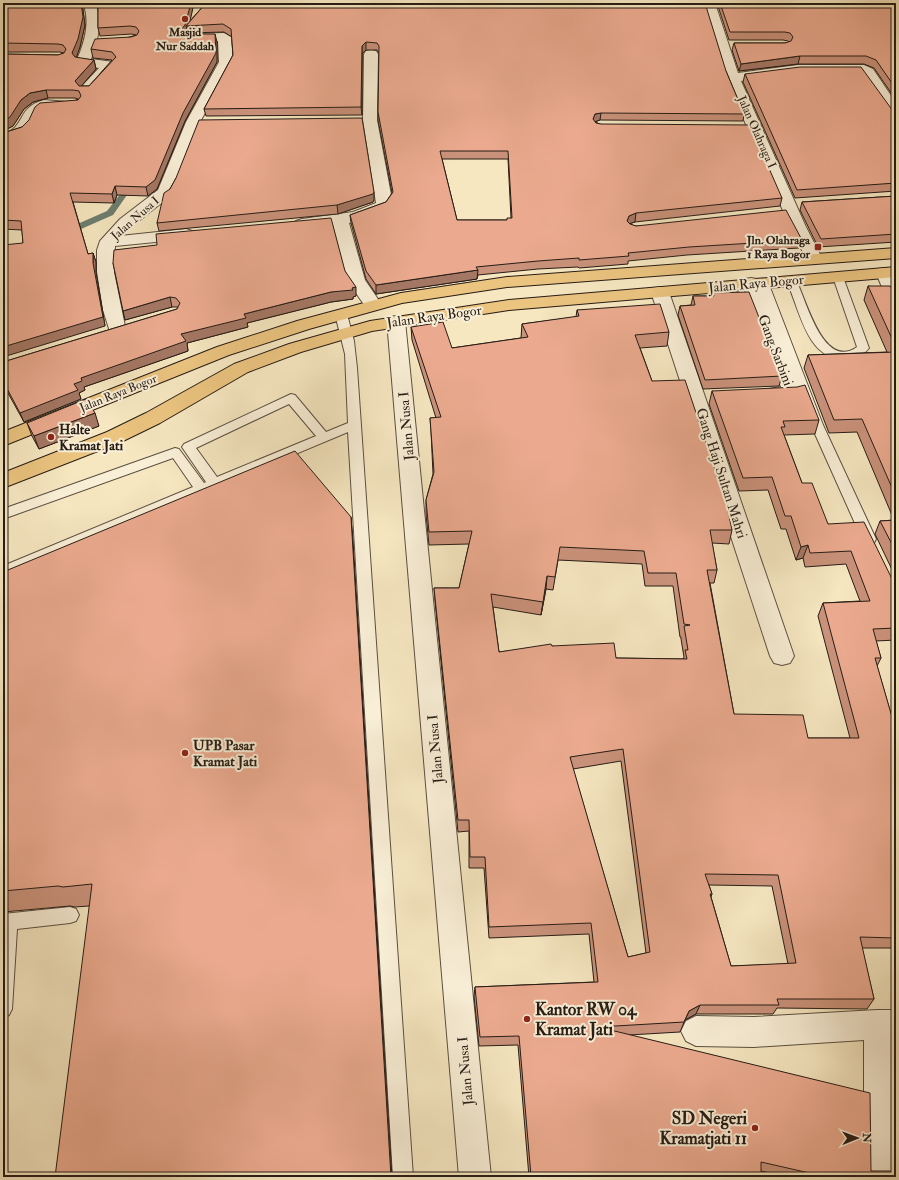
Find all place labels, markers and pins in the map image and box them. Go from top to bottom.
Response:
marker: Masjid Nur Saddah [180,14,190,24]
place label: Masjid Nur Saddah [155,25,215,54]
place label: Jln. Olahraga 1 Raya Bogor [746,233,811,262]
marker: Jln. Olahraga 1 Raya Bogor [813,242,823,252]
place label: Halte Kramat Jati [59,421,124,455]
marker: Halte Kramat Jati [46,432,56,442]
place label: UPB Pasar Kramat Jati [193,737,258,771]
marker: UPB Pasar Kramat Jati [180,748,190,758]
place label: Kantor RW 04 Kramat Jati [535,999,638,1041]
marker: Kantor RW 04 Kramat Jati [522,1014,532,1024]
place label: SD Negeri Kramatjati 11 [659,1108,747,1150]
marker: SD Negeri Kramatjati 11 [750,1123,760,1133]

